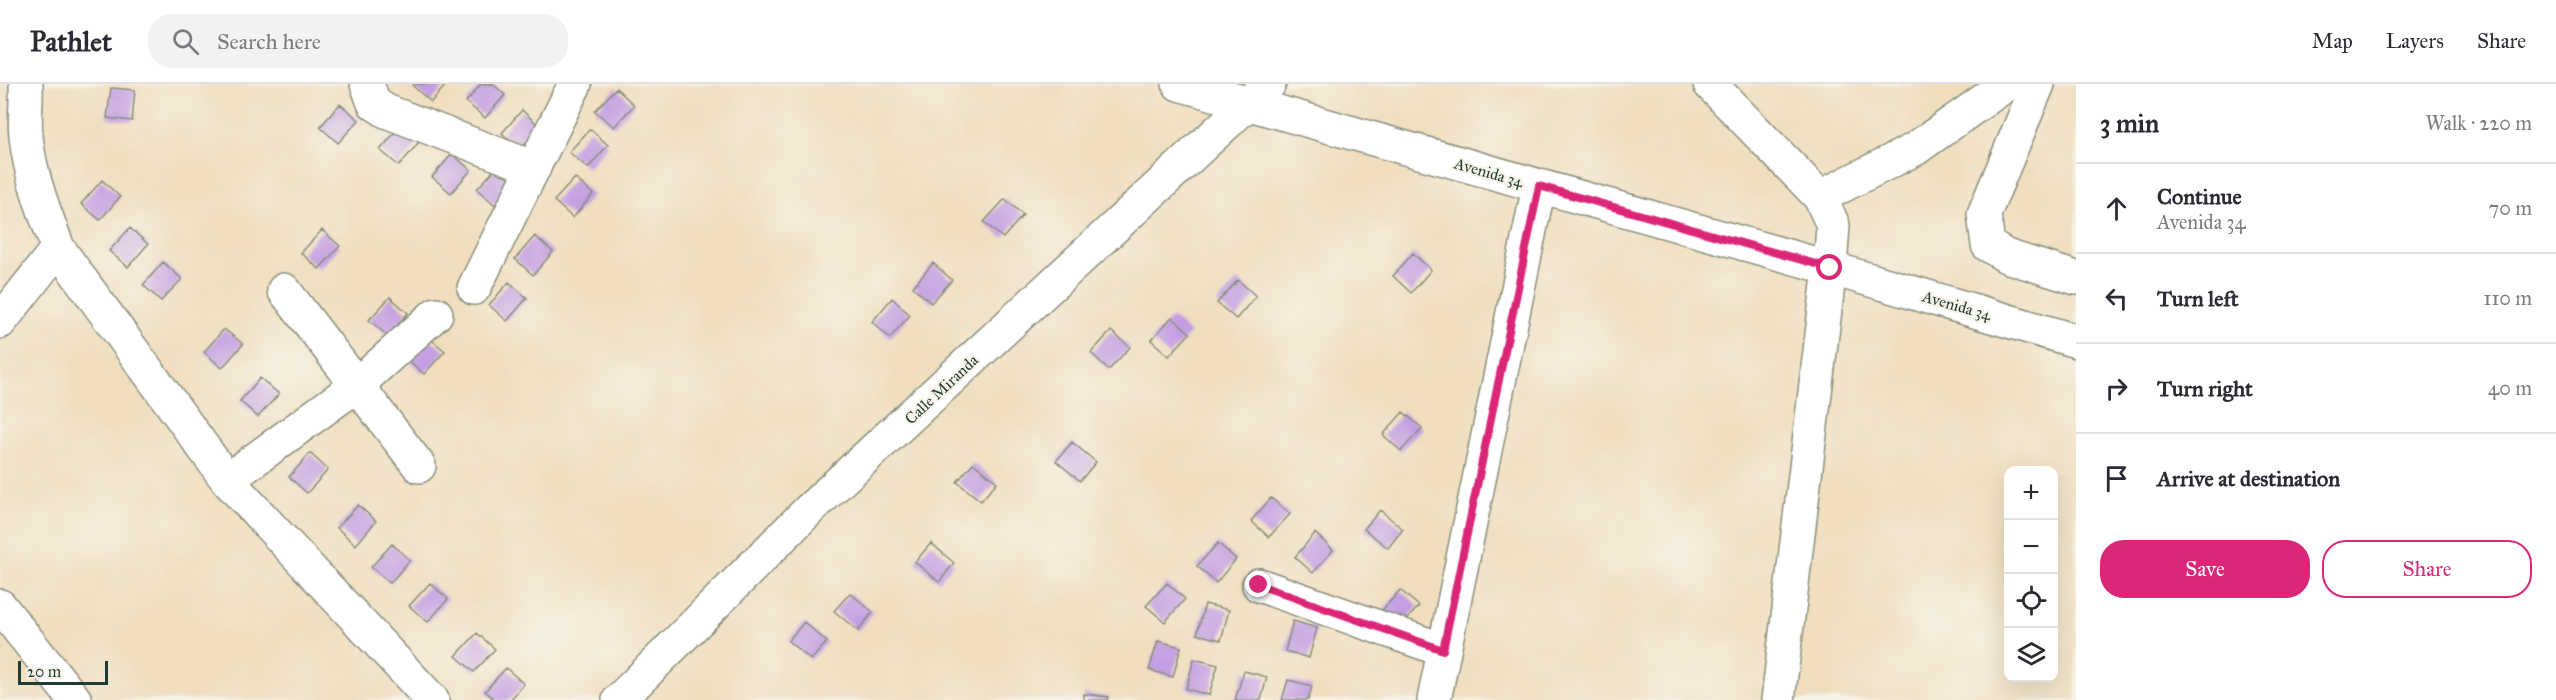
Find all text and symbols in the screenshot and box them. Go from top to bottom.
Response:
search box [148,14,568,68]
text: Pathlet [30,24,112,59]
icon: search [169,25,202,58]
text: Search here [217,28,321,55]
text: Map [2312,28,2353,54]
text: Layers [2386,28,2444,54]
text: Share [2477,28,2526,54]
text: 3 min [2100,107,2159,139]
text: Walk · 220 m [2425,111,2532,135]
street label: Avenida 34 [1451,153,1527,192]
text: Continue [2157,183,2242,210]
icon: ahead [2100,192,2133,225]
text: 70 m [2489,196,2532,220]
text: Avenida 34 [2157,210,2246,234]
route start [1816,254,1842,280]
icon: left [2100,282,2133,315]
text: Turn left [2157,285,2239,312]
street label: Avenida 34 [1919,286,1995,325]
text: 110 m [2484,286,2532,310]
street label: Calle Miranda [901,350,982,428]
icon: right [2100,372,2133,405]
text: Turn right [2157,375,2253,402]
text: 40 m [2488,376,2532,400]
icon: arrive [2100,462,2133,495]
text: Arrive at destination [2157,465,2340,492]
map controls [2004,466,2058,682]
button: + [2004,466,2058,520]
button: − [2004,520,2058,574]
button: Save [2100,540,2310,598]
button: Share [2322,540,2532,598]
route end [1245,571,1271,597]
button: locate [2004,574,2058,628]
button: layers [2004,628,2058,682]
scale bar [18,658,108,686]
text: 20 m [27,662,61,681]

